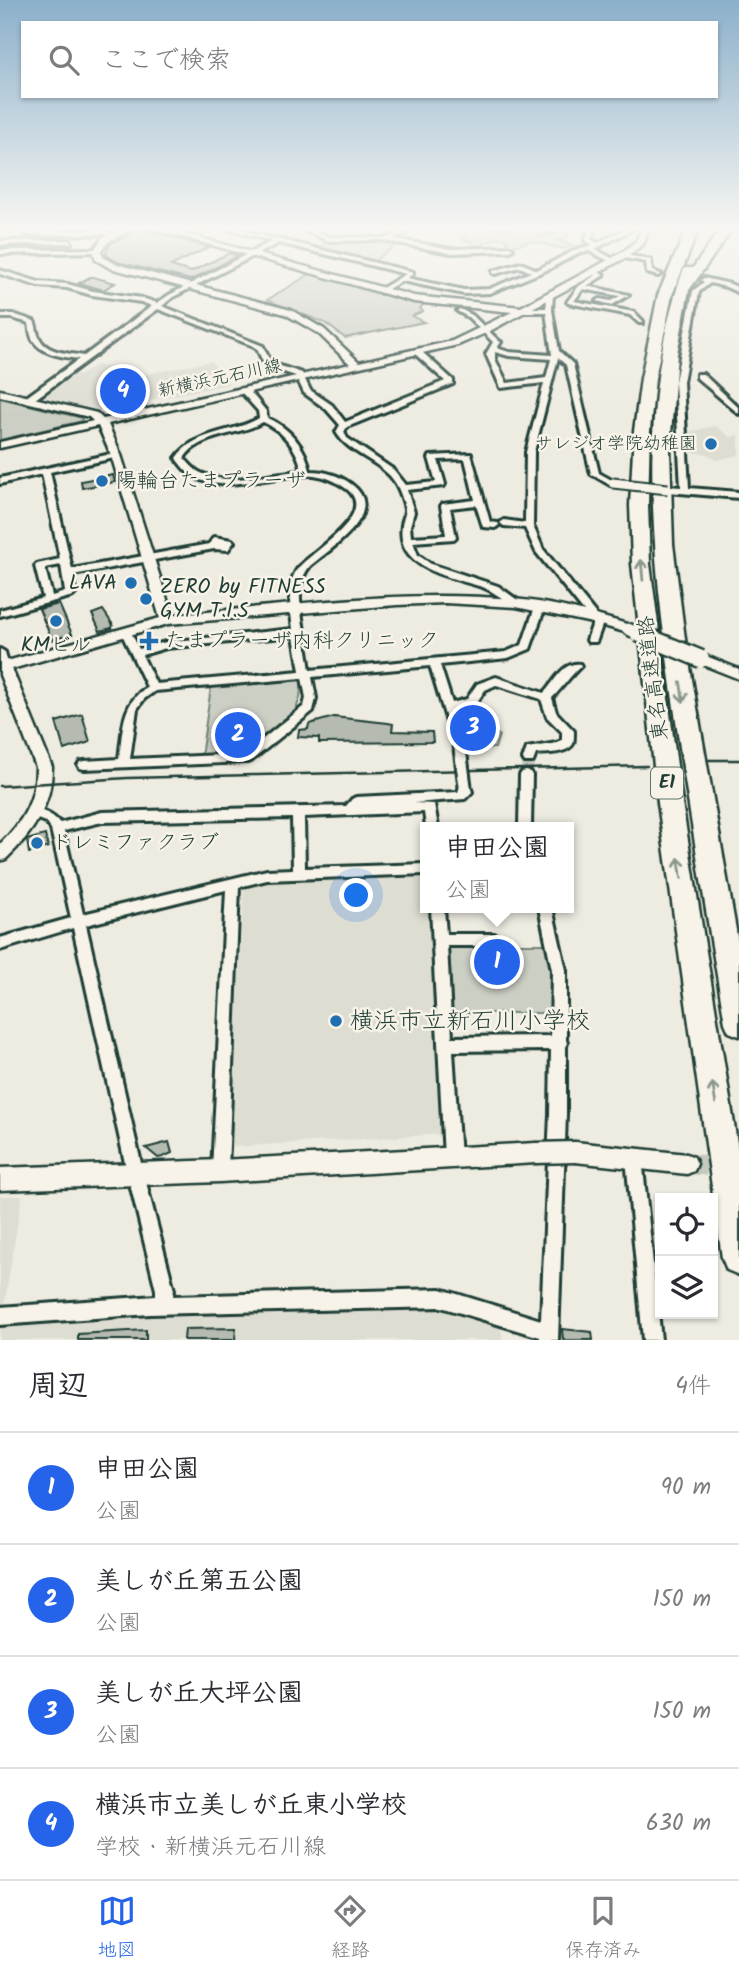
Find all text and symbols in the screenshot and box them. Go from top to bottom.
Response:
search box [21,21,718,98]
text: ここで検索 [101,40,231,82]
icon: search [45,41,83,79]
street label: 新横浜元石川線 [155,352,285,406]
pin: 4 [100,365,146,417]
place label: サレジオ学院幼稚園 [535,430,697,459]
marker: サレジオ学院幼稚園 [703,436,719,452]
place label: 陽輪台たまプラーザ [116,465,306,498]
marker: 陽輪台たまプラーザ [94,473,110,489]
one-way arrow [635,559,648,582]
place label: LAVA [69,567,117,600]
place label: ZERO by FITNESS GYM T.I.S [160,571,326,628]
marker: LAVA [123,575,139,591]
marker: ZERO by FITNESS GYM T.I.S [138,591,154,607]
marker: KMビル [48,613,64,629]
street label: 東名高速道路 [630,613,678,743]
place label: たまプラーザ内科クリニック [165,625,439,658]
place label: KMビル [21,629,91,662]
marker: たまプラーザ内科クリニック [139,631,159,651]
one-way arrow [676,680,689,703]
pin: 3 [450,702,496,754]
pin: 2 [215,709,261,761]
road number: E1 [651,768,683,798]
popup [420,822,574,913]
place label: ドレミファクラブ [51,827,219,860]
text: 申田公園 [445,828,549,870]
marker: ドレミファクラブ [29,835,45,851]
one-way arrow [673,857,686,880]
text: 公園 [445,873,491,909]
your location [339,878,373,912]
pin: 1 [474,936,520,988]
place label: 横浜市立新石川小学校 [350,1002,590,1041]
marker: 横浜市立新石川小学校 [328,1013,344,1029]
one-way arrow [708,1082,721,1105]
map controls [655,1193,718,1319]
button: locate [655,1193,718,1256]
button: layers [655,1256,718,1319]
text: 周辺 [28,1363,88,1411]
text: 4件 [675,1369,711,1405]
text: 申田公園 [95,1449,199,1491]
text: 1 [48,1470,54,1506]
text: 90 m [661,1470,711,1506]
text: 公園 [95,1494,141,1530]
text: 美しが丘第五公園 [95,1561,303,1603]
text: 2 [44,1582,58,1618]
text: 150 m [652,1582,711,1618]
text: 公園 [95,1606,141,1642]
text: 美しが丘大坪公園 [95,1673,303,1715]
text: 3 [45,1694,57,1730]
text: 150 m [652,1694,711,1730]
text: 公園 [95,1718,141,1754]
text: 横浜市立美しが丘東小学校 [95,1785,407,1827]
text: 4 [45,1806,57,1842]
text: 630 m [646,1806,711,1842]
text: 学校 · 新横浜元石川線 [95,1830,326,1866]
tab: 地図 [98,1892,136,1966]
tab: 経路 [331,1892,369,1966]
tab: 保存済み [565,1892,641,1966]

